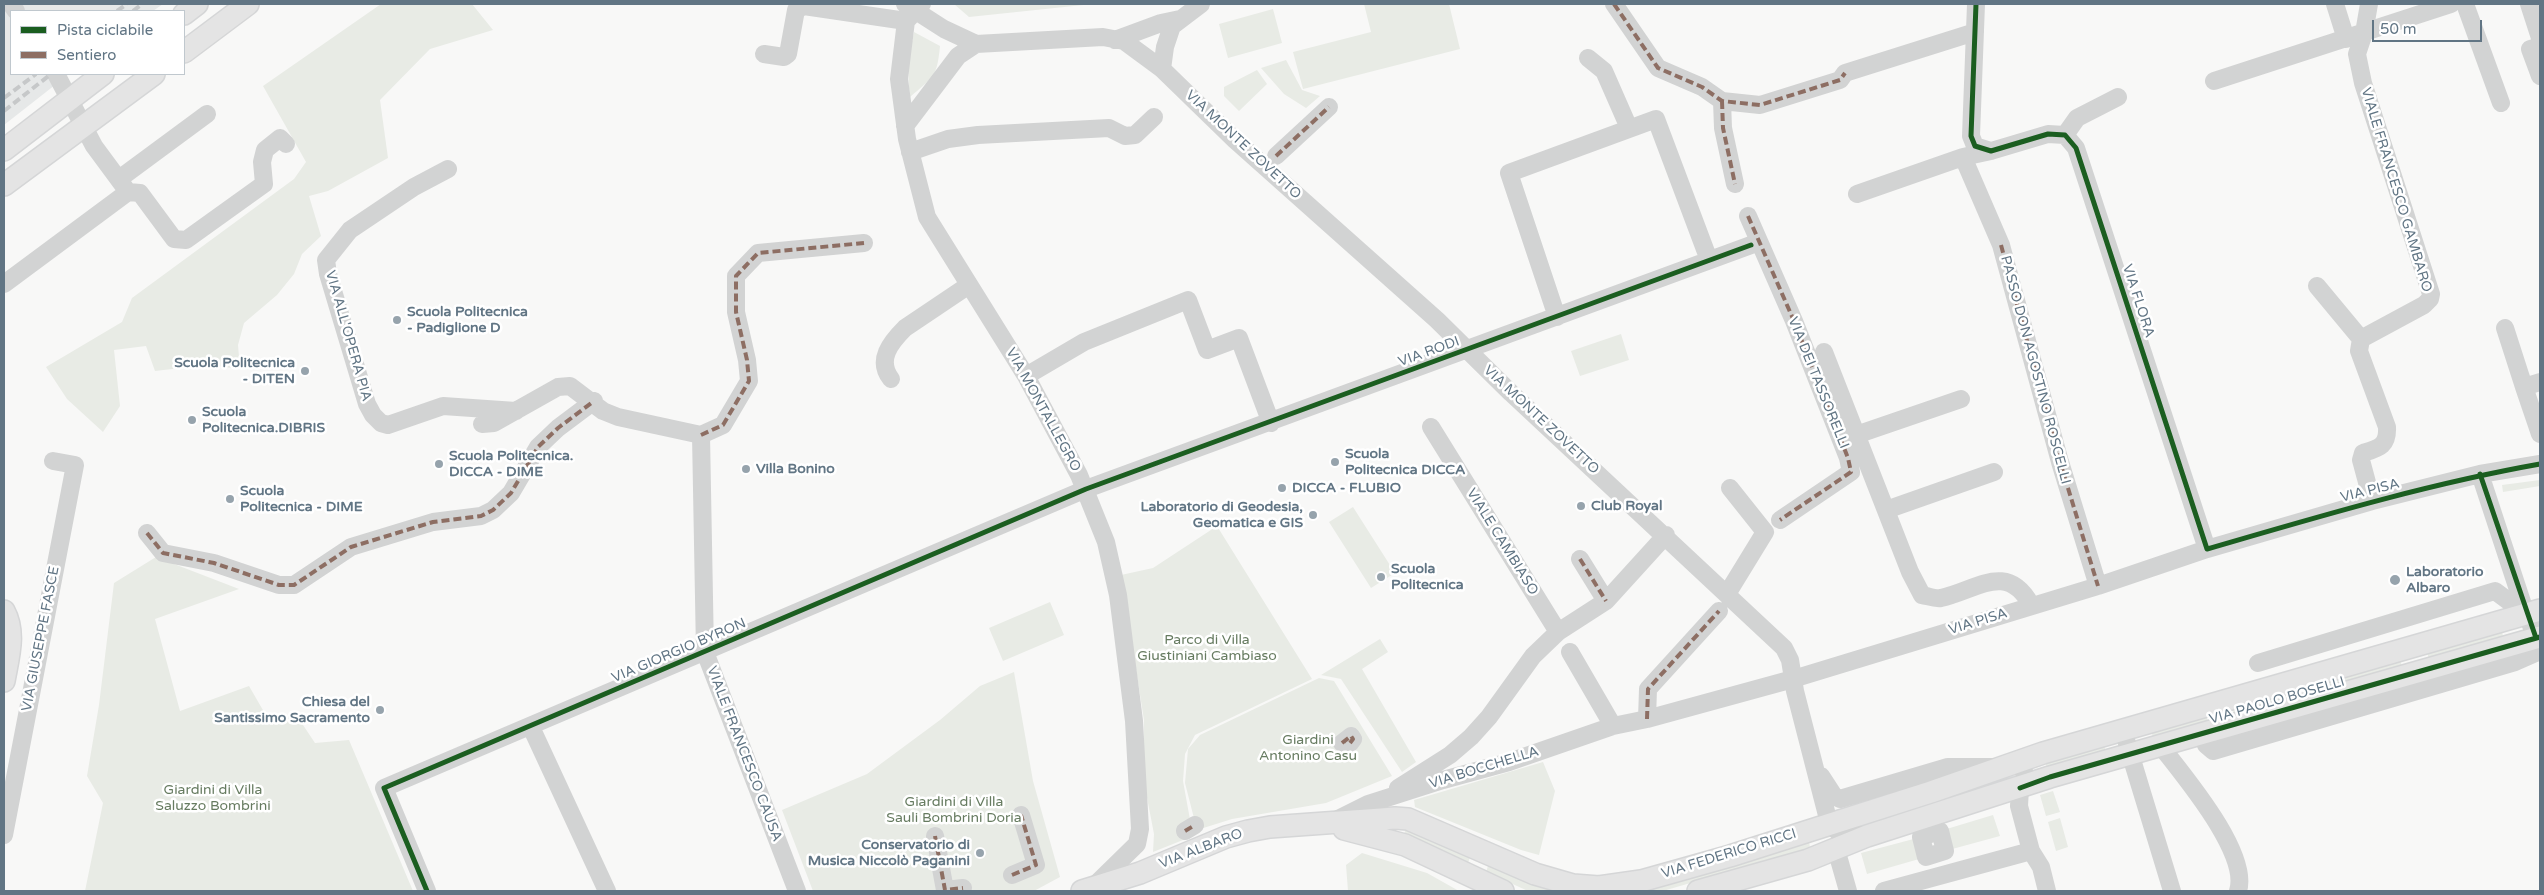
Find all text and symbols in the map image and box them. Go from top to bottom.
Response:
legend [10,10,185,75]
scale bar [2374,10,2484,42]
text: 50 m [2380,20,2417,38]
text: Pista ciclabile [57,21,153,39]
text: Sentiero [57,46,116,64]
street label: VIALE FRANCESCO GAMBARO [2357,86,2435,294]
street label: VIA MONTE ZOVETTO [1182,87,1304,203]
street label: PASSO DON AGOSTINO ROSCELLI [1996,254,2074,486]
street label: VIA FLORA [2118,262,2158,340]
street label: VIA ALL'OPERA PIA [321,269,375,403]
place label: Scuola Politecnica - Padiglione D [407,304,528,336]
marker: Scuola Politecnica - Padiglione D [391,314,403,326]
street label: VIA DEI TASSORELLI [1784,315,1852,451]
street label: VIA RODI [1396,333,1462,371]
street label: VIA MONTALLEGRO [1002,345,1084,475]
place label: Scuola Politecnica - DITEN [174,355,295,388]
street label: VIA MONTE ZOVETTO [1480,362,1602,478]
marker: Scuola Politecnica - DITEN [299,365,311,377]
place label: Scuola Politecnica.DIBRIS [202,404,325,437]
marker: Scuola Politecnica.DIBRIS [186,414,198,426]
place label: Scuola Politecnica DICCA [1345,446,1465,478]
place label: Scuola Politecnica. DICCA - DIME [449,448,573,481]
marker: Scuola Politecnica DICCA [1329,456,1341,468]
marker: Scuola Politecnica. DICCA - DIME [433,458,445,470]
place label: Villa Bonino [756,461,835,477]
marker: Villa Bonino [740,463,752,475]
street label: VIA PISA [2339,476,2401,506]
place label: DICCA - FLUBIO [1292,480,1401,496]
marker: DICCA - FLUBIO [1276,482,1288,494]
place label: Scuola Politecnica - DIME [240,483,363,516]
street label: VIALE CAMBIASO [1462,486,1542,598]
marker: Scuola Politecnica - DIME [224,493,236,505]
place label: Club Royal [1591,498,1662,514]
place label: Laboratorio di Geodesia, Geomatica e GIS [1140,499,1303,532]
marker: Club Royal [1575,500,1587,512]
marker: Laboratorio di Geodesia, Geomatica e GIS [1307,509,1319,521]
place label: Scuola Politecnica [1391,561,1464,594]
place label: Laboratorio Albaro [2406,564,2483,596]
street label: VIA GIUSEPPE FASCE [19,565,63,713]
marker: Scuola Politecnica [1375,571,1387,583]
marker: Laboratorio Albaro [2388,573,2402,587]
street label: VIA PISA [1947,605,2009,639]
street label: VIA GIORGIO BYRON [609,615,749,687]
park label: Parco di Villa Giustiniani Cambiaso [1137,632,1277,664]
street label: VIALE FRANCESCO CAUSA [703,664,785,844]
street label: VIA PAOLO BOSELLI [2207,674,2347,728]
place label: Chiesa del Santissimo Sacramento [214,694,370,726]
marker: Chiesa del Santissimo Sacramento [374,704,386,716]
park label: Giardini Antonino Casu [1259,732,1357,764]
street label: VIA BOCCHELLA [1427,743,1541,793]
park label: Giardini di Villa Saluzzo Bombrini [155,782,271,814]
park label: Giardini di Villa Sauli Bombrini Doria [886,794,1022,826]
street label: VIA ALBARO [1157,825,1245,873]
street label: VIA FEDERICO RICCI [1659,825,1799,883]
place label: Conservatorio di Musica Niccolò Paganini [808,837,970,870]
marker: Conservatorio di Musica Niccolò Paganini [974,847,986,859]

